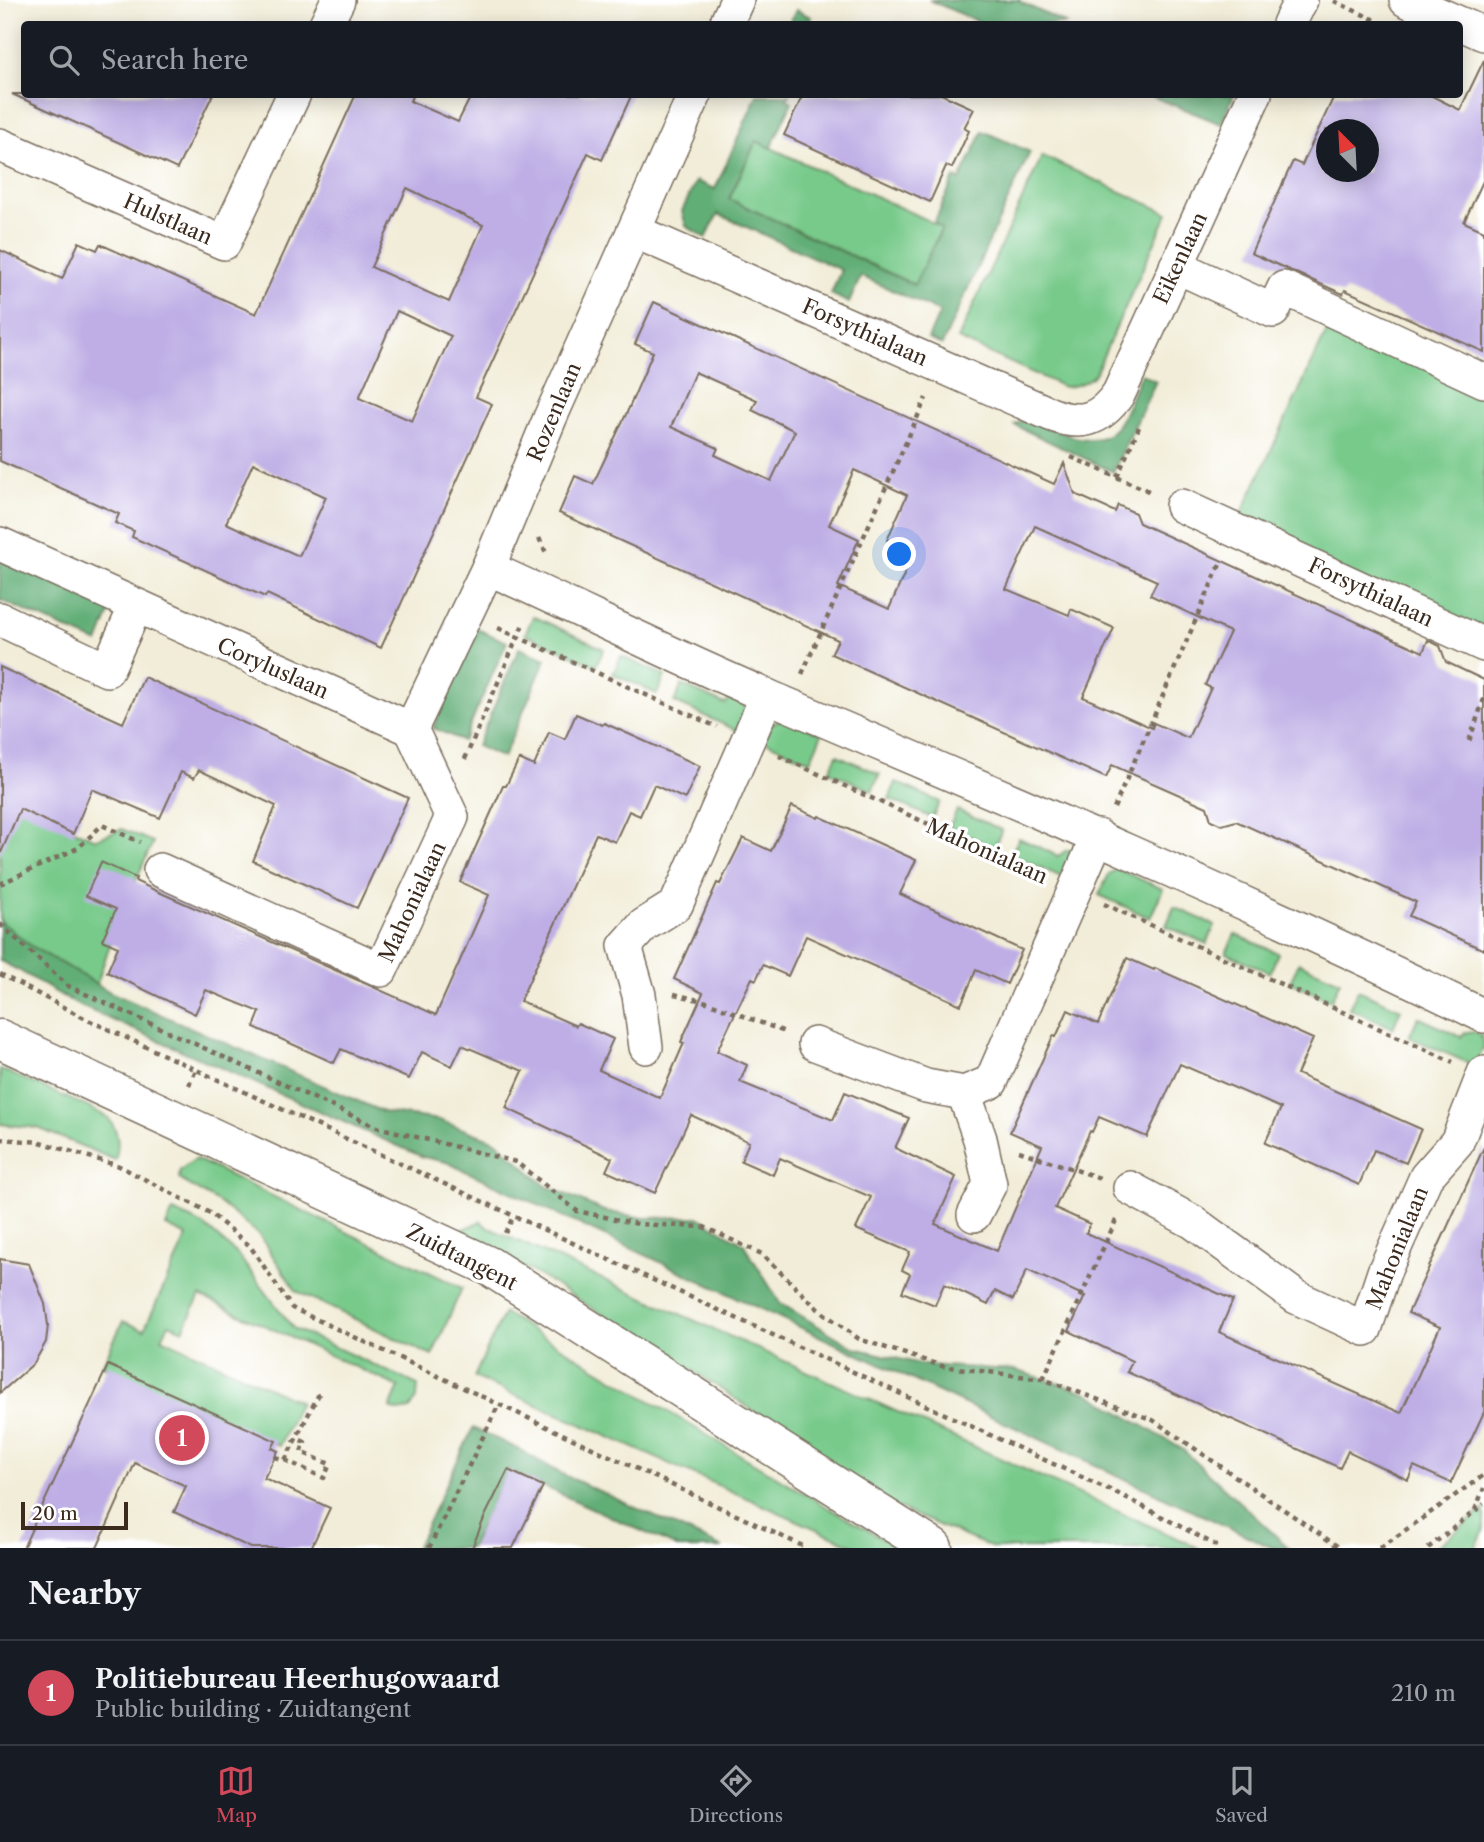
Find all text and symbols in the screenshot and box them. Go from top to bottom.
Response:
search box [21,21,1463,98]
icon: search [45,41,83,79]
text: Search here [101,44,248,76]
north arrow [1316,119,1379,182]
street label: Hulstlaan [120,188,216,250]
street label: Eikenlaan [1148,208,1212,308]
street label: Forsythialaan [798,293,932,371]
street label: Rozenlaan [522,359,586,465]
your location [882,537,916,571]
street label: Forsythialaan [1305,552,1437,632]
street label: Coryluslaan [213,632,333,704]
street label: Mahonialaan [922,813,1052,889]
street label: Mahonialaan [373,838,451,966]
street label: Mahonialaan [1361,1183,1433,1313]
street label: Zuidtangent [402,1218,522,1296]
pin: 1 [159,1412,205,1464]
scale bar [21,1499,128,1531]
text: 20 m [32,1502,78,1525]
text: Nearby [28,1575,141,1612]
text: Politiebureau Heerhugowaard [95,1663,500,1695]
text: 1 [46,1679,56,1707]
text: 210 m [1391,1679,1456,1707]
text: Public building · Zuidtangent [95,1695,411,1723]
tab: Map [216,1762,257,1827]
tab: Directions [689,1762,783,1827]
tab: Saved [1215,1762,1268,1827]

